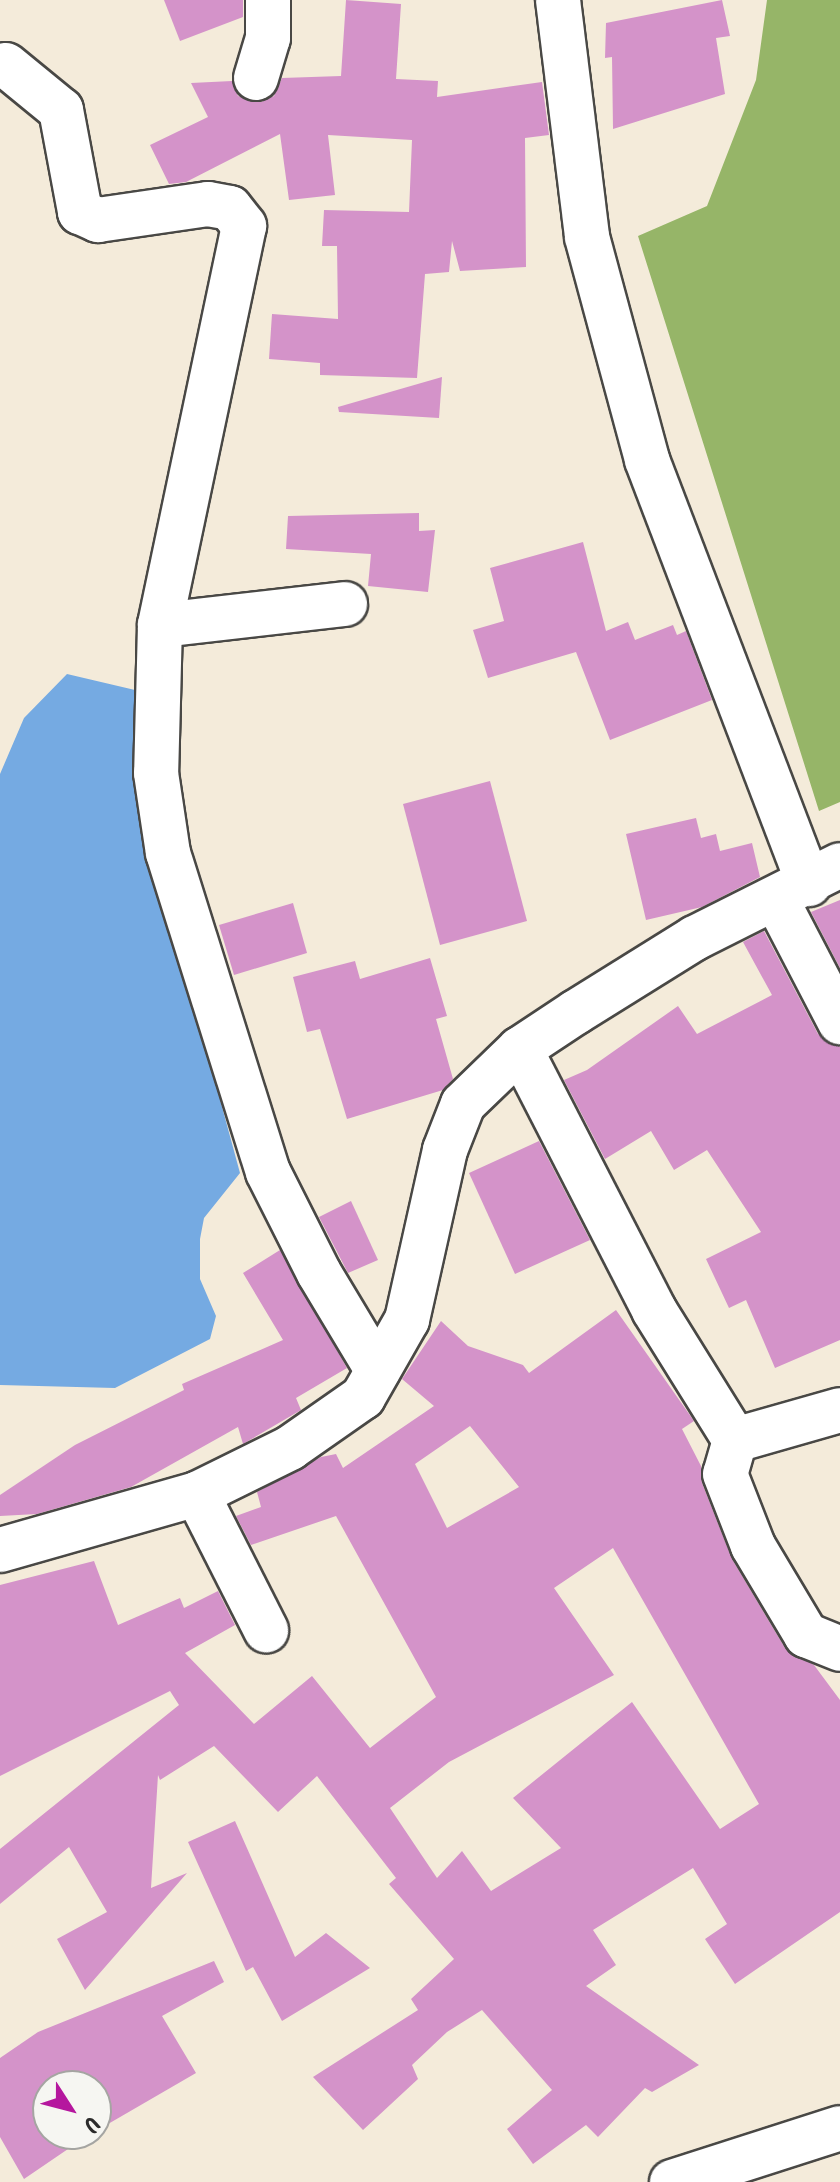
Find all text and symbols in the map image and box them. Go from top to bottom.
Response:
north arrow [32,2070,112,2150]
text: U [72,2108,108,2139]

